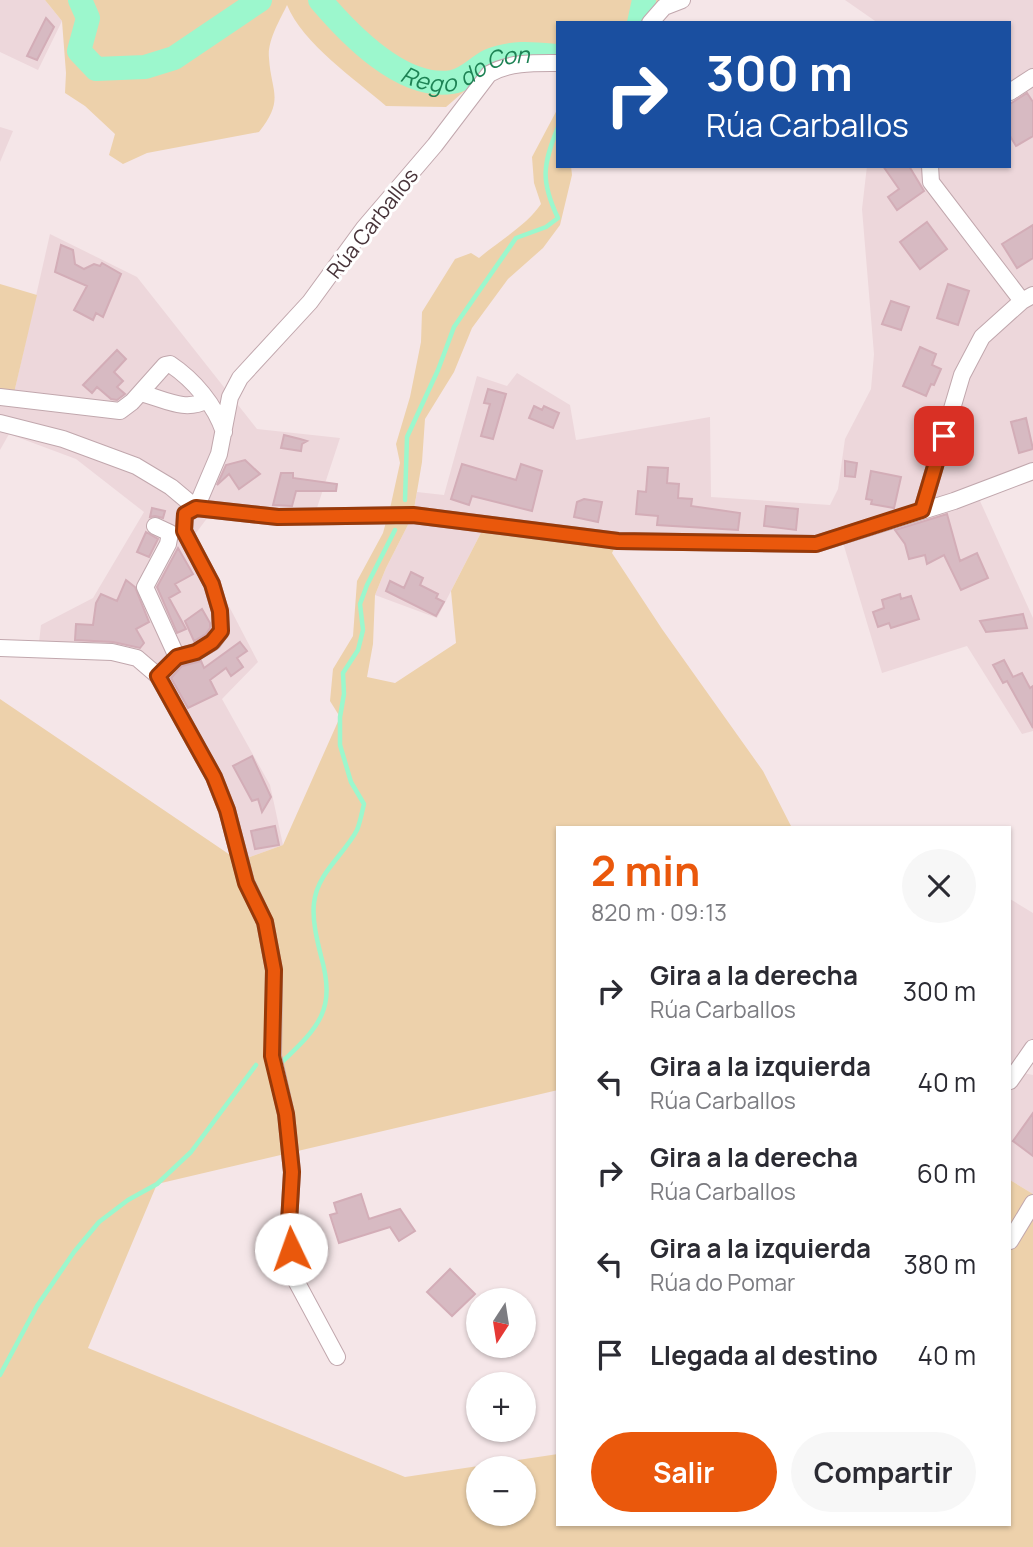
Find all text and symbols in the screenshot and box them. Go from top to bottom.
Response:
water label: Rego do Con [396,38,531,99]
text: 300 m [706,39,853,106]
icon: right [591,49,682,140]
text: Rúa Carballos [706,103,909,147]
street label: Rúa Carballos [320,162,424,284]
pin [914,406,974,466]
icon: arrive [925,417,963,455]
text: 2 min [591,841,700,899]
button: close [902,849,976,923]
text: 820 m · 09:13 [591,896,727,928]
text: Gira a la derecha [650,957,858,993]
icon: right [591,972,629,1010]
text: 300 m [903,973,976,1009]
text: Rúa Carballos [650,993,796,1025]
text: Gira a la izquierda [650,1048,871,1084]
icon: left [591,1063,629,1101]
text: 40 m [918,1064,976,1100]
text: Rúa Carballos [650,1084,796,1116]
text: Gira a la derecha [650,1139,858,1175]
icon: right [591,1154,629,1192]
text: 60 m [917,1155,976,1191]
text: Rúa Carballos [650,1175,796,1207]
position arrow [254,1212,328,1286]
text: Gira a la izquierda [650,1230,871,1266]
icon: left [591,1245,629,1283]
text: 380 m [903,1246,976,1282]
text: Rúa do Pomar [650,1266,795,1298]
north arrow [466,1288,536,1358]
map controls [466,1288,536,1526]
icon: arrive [591,1336,629,1374]
text: Llegada al destino [650,1337,878,1373]
text: 40 m [918,1337,976,1373]
button: + [466,1372,536,1442]
button: Salir [591,1432,777,1512]
button: Compartir [791,1432,976,1512]
button: − [466,1456,536,1526]

